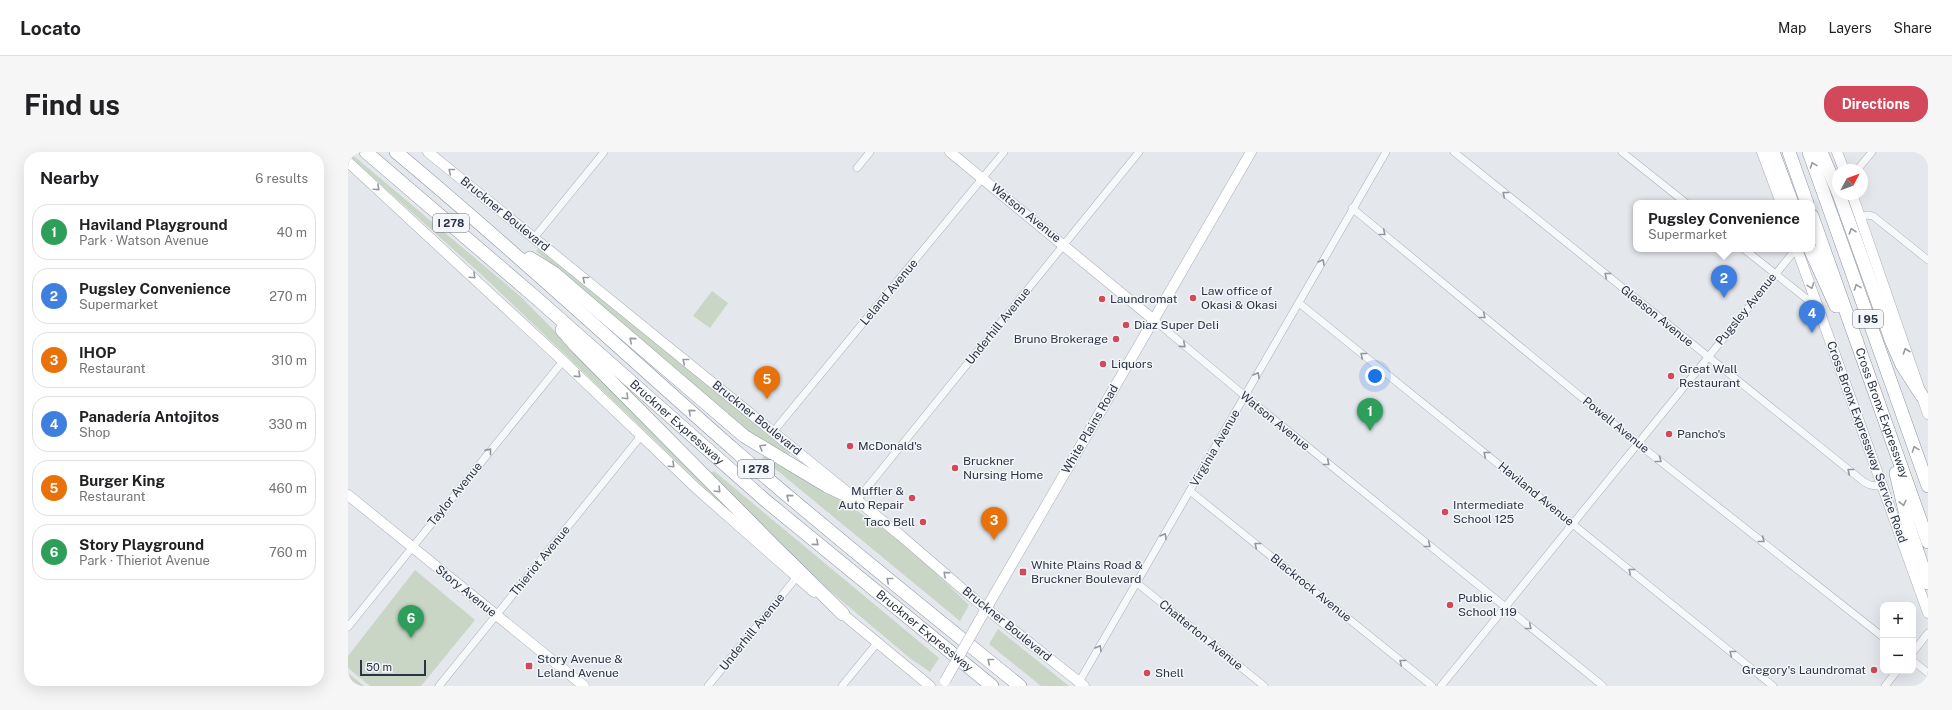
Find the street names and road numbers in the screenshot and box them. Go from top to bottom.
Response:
street label: Bruckner Boulevard [458,174,552,254]
street label: Watson Avenue [988,181,1064,246]
road number: I 278 [433,214,469,232]
street label: Leland Avenue [857,256,921,328]
street label: Pugsley Avenue [1713,270,1779,348]
street label: Gleason Avenue [1618,282,1696,350]
street label: Underhill Avenue [963,284,1034,367]
road number: I 95 [1853,310,1883,328]
street label: Cross Bronx Expressway Service Road [1824,339,1910,545]
street label: Cross Bronx Expressway [1852,346,1912,481]
street label: Bruckner Expressway [627,377,727,468]
street label: Bruckner Boulevard [710,378,804,458]
street label: White Plains Road [1059,382,1121,476]
street label: Watson Avenue [1237,389,1313,454]
street label: Powell Avenue [1580,394,1652,456]
street label: Virginia Avenue [1187,407,1243,489]
street label: Taylor Avenue [425,459,485,529]
street label: Haviland Avenue [1495,459,1577,529]
road number: I 278 [738,460,774,478]
street label: Thieriot Avenue [507,523,573,599]
street label: Blackrock Avenue [1268,551,1354,625]
street label: Story Avenue [433,562,499,620]
street label: Bruckner Boulevard [960,584,1054,664]
street label: Bruckner Expressway [873,587,976,675]
street label: Underhill Avenue [717,590,788,673]
street label: Chatterton Avenue [1156,597,1246,673]

